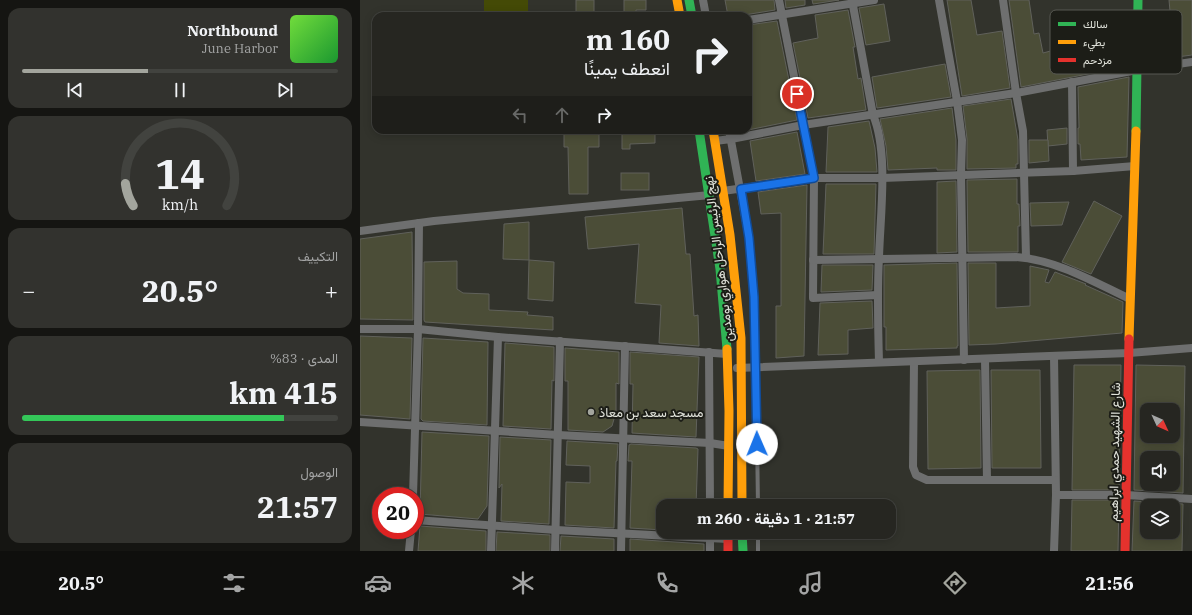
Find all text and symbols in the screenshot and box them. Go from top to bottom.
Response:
legend [1050,10,1182,74]
text: سالك [1083,17,1108,31]
text: Northbound [187,21,278,40]
text: 160 m [586,21,670,58]
icon: right [684,28,736,80]
text: بطيء [1083,35,1105,52]
text: June Harbor [202,40,278,57]
text: مزدحم [1083,53,1112,68]
text: انعطف يمينًا [584,57,670,80]
pin [780,77,814,111]
icon: previous [64,79,86,101]
icon: pause [169,79,191,101]
icon: next [274,79,296,101]
icon: arrive [786,83,808,105]
icon: left [509,104,531,126]
icon: ahead [551,104,573,126]
icon: right [593,104,615,126]
text: 14 [155,146,205,200]
street label: نهج الرئيس الراحل هواري بومدين [700,175,739,343]
text: km/h [162,194,198,213]
text: التكييف [298,248,338,265]
text: 20.5° [142,271,218,310]
text: − [22,276,35,305]
text: + [325,276,338,305]
text: المدى · 83% [270,350,338,367]
text: 415 km [229,373,338,412]
street label: شارع الشهيد حمدي ابراهيم [1105,382,1126,522]
north arrow [1140,403,1180,443]
map controls [1140,403,1180,539]
place label: مسجد سعد بن معاذ [599,404,704,421]
marker: مسجد سعد بن معاذ [586,407,596,417]
position arrow [736,423,778,465]
button: sound [1140,451,1180,491]
text: الوصول [300,464,338,481]
text: 21:57 [257,487,338,526]
speed limit sign: 20 [372,487,424,539]
button: layers [1140,499,1180,539]
text: 21:57 · 1 دقيقة · 260 m [697,509,855,528]
icon: filters [220,569,248,597]
icon: car [364,569,392,597]
icon: climate [509,569,537,597]
icon: phone [653,569,681,597]
icon: music [797,569,825,597]
icon: directions [941,569,969,597]
text: 20.5° [58,572,104,595]
text: 21:56 [1085,572,1134,595]

